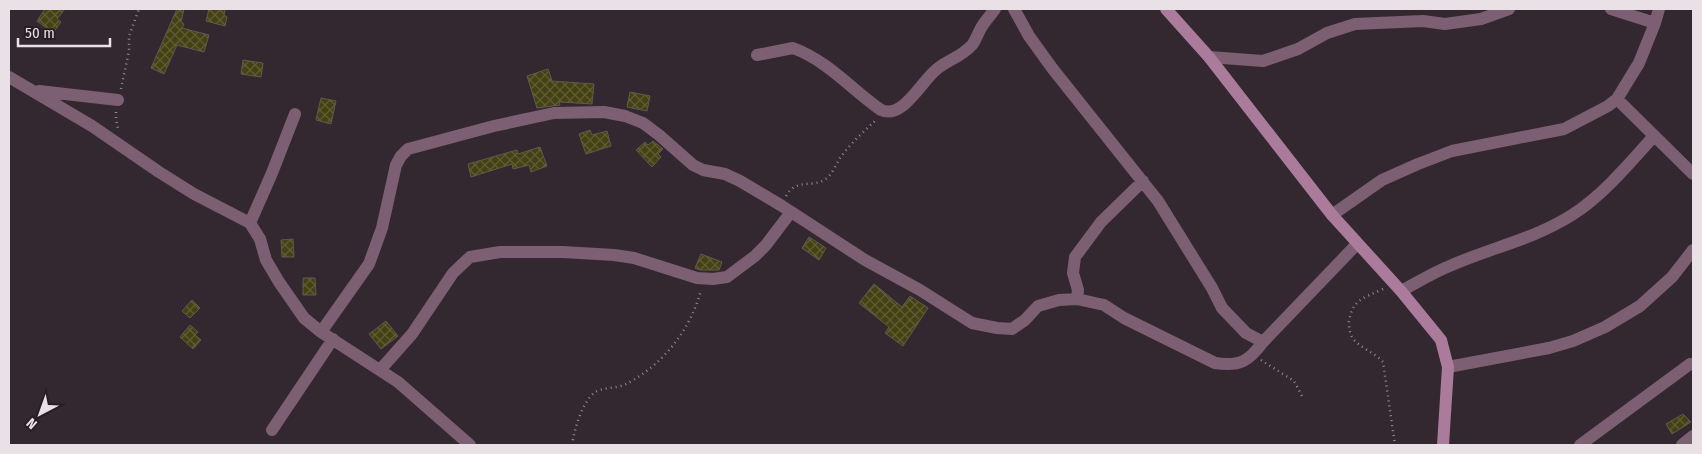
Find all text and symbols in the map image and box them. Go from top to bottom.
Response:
scale bar [18,15,110,47]
text: 50 m [25,24,55,42]
north arrow [15,389,65,439]
text: N [23,414,41,433]

